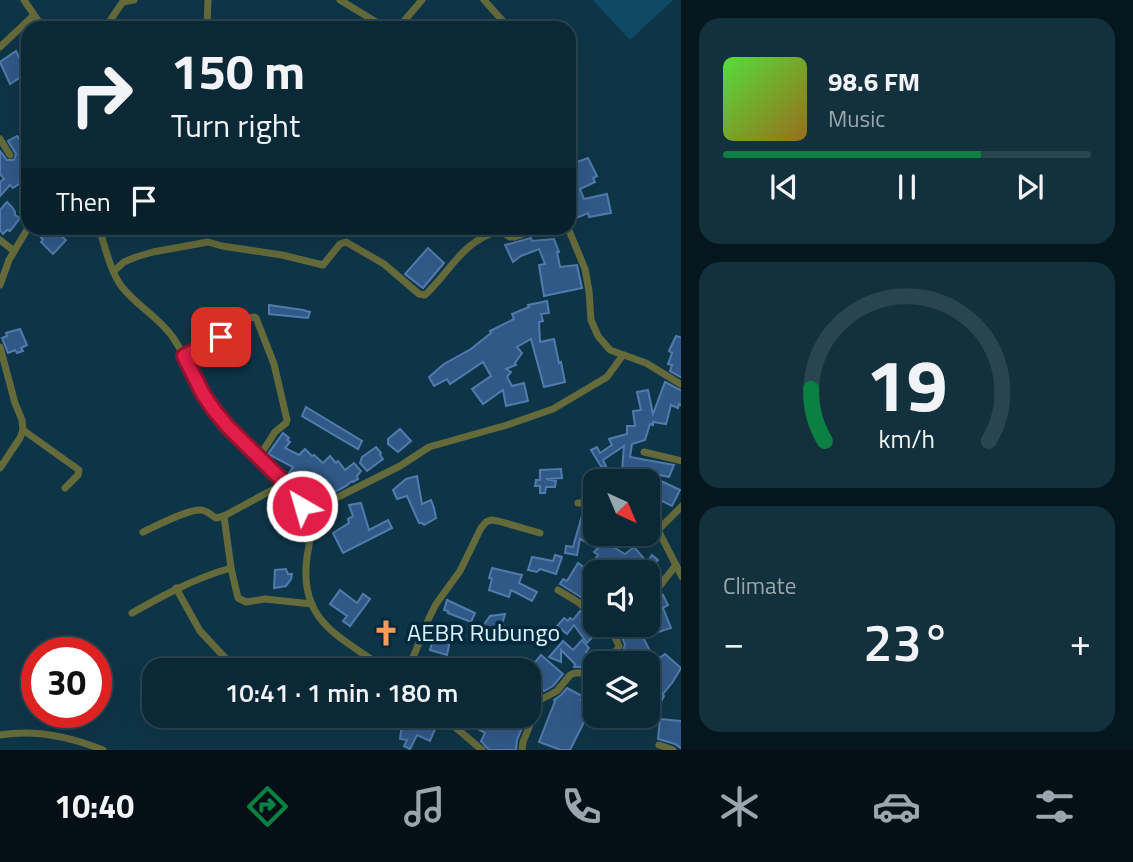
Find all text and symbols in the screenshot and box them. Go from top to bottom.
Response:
text: 150 m [171,33,305,108]
icon: right [56,49,147,140]
text: 98.6 FM [828,62,920,101]
text: Turn right [171,101,300,149]
text: Music [828,101,885,136]
icon: previous [765,168,803,206]
icon: pause [888,168,926,206]
icon: next [1011,168,1049,206]
text: Then [56,182,111,221]
icon: arrive [125,182,163,220]
pin [191,307,251,367]
icon: arrive [202,318,240,356]
text: 19 [866,329,948,439]
text: km/h [879,420,935,458]
position arrow [265,469,339,543]
north arrow [583,469,660,546]
map controls [583,469,660,728]
button: sound [583,560,660,637]
text: Climate [723,568,796,603]
text: 23° [863,602,951,681]
text: − [723,613,744,671]
text: + [1070,613,1091,671]
place label: AEBR Rubungo [407,614,560,650]
church icon: AEBR Rubungo [371,618,401,648]
speed limit sign: 30 [21,637,112,728]
button: layers [583,651,660,728]
text: 10:41 · 1 min · 180 m [225,673,458,712]
text: 10:40 [54,782,134,830]
icon: directions [243,782,292,831]
icon: music [400,782,449,831]
icon: phone [557,782,606,831]
icon: climate [715,782,764,831]
icon: car [872,782,921,831]
icon: filters [1030,782,1079,831]

